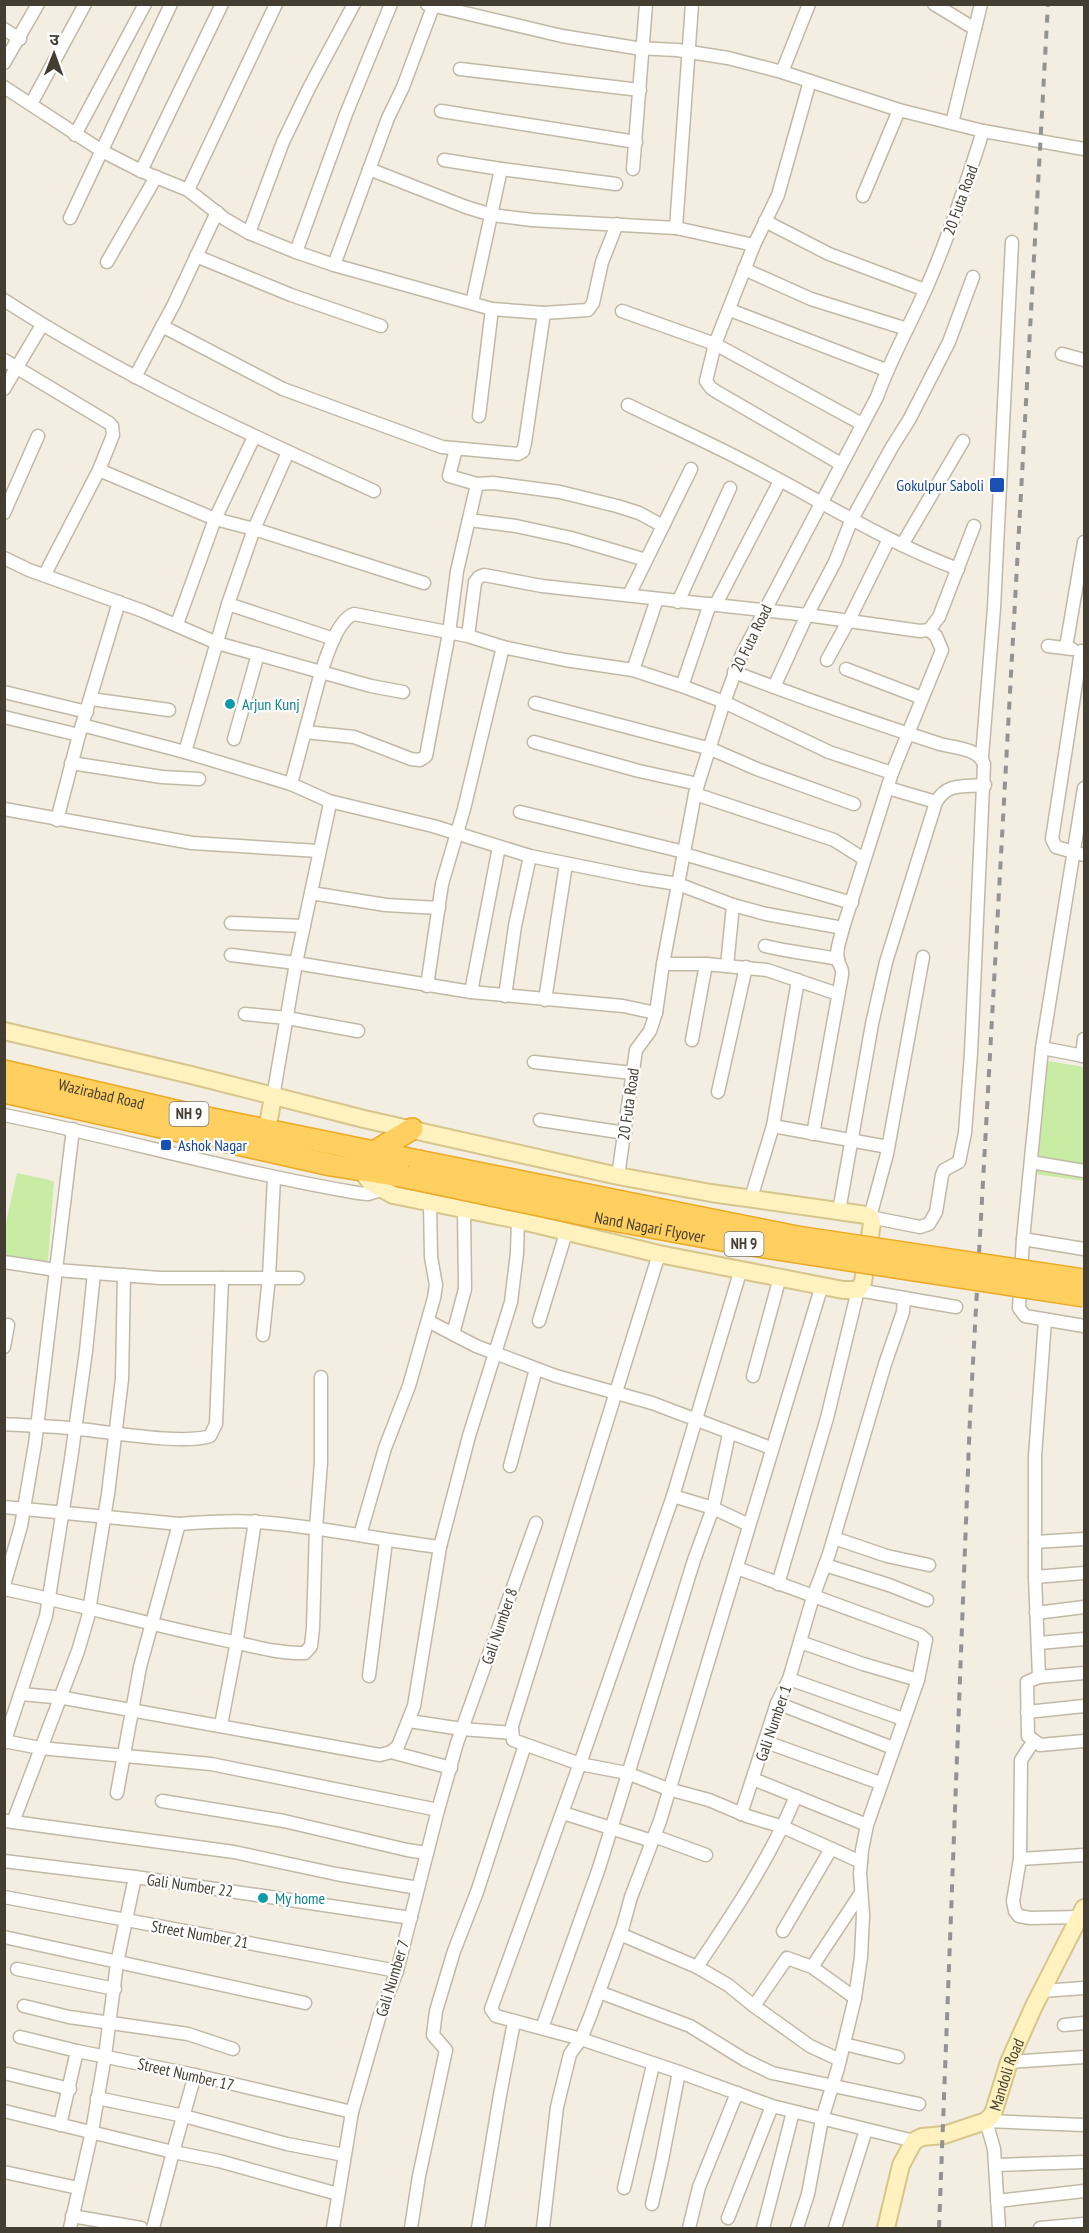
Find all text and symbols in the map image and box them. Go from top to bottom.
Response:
north arrow [24,24,84,84]
text: उ [49,29,60,49]
street label: 20 Futa Road [938,162,982,238]
place label: Gokulpur Saboli [896,475,984,495]
marker: Gokulpur Saboli [988,476,1006,494]
street label: 20 Futa Road [726,601,776,675]
place label: Arjun Kunj [242,694,300,714]
marker: Arjun Kunj [223,697,237,711]
street label: 20 Futa Road [613,1066,643,1141]
street label: Wazirabad Road [56,1074,146,1113]
road number: NH 9 [170,1102,208,1126]
place label: Ashok Nagar [178,1135,247,1155]
marker: Ashok Nagar [159,1138,173,1152]
street label: Nand Nagari Flyover [593,1207,708,1247]
road number: NH 9 [724,1232,764,1256]
street label: Gali Number 8 [477,1585,521,1667]
street label: Gali Number 1 [751,1682,795,1764]
street label: Gali Number 22 [146,1869,234,1901]
place label: My home [275,1888,325,1908]
marker: My home [256,1891,270,1905]
street label: Street Number 21 [150,1916,250,1952]
street label: Gali Number 7 [371,1937,413,2019]
street label: Mandoli Road [985,2035,1028,2113]
street label: Street Number 17 [136,2053,236,2095]

